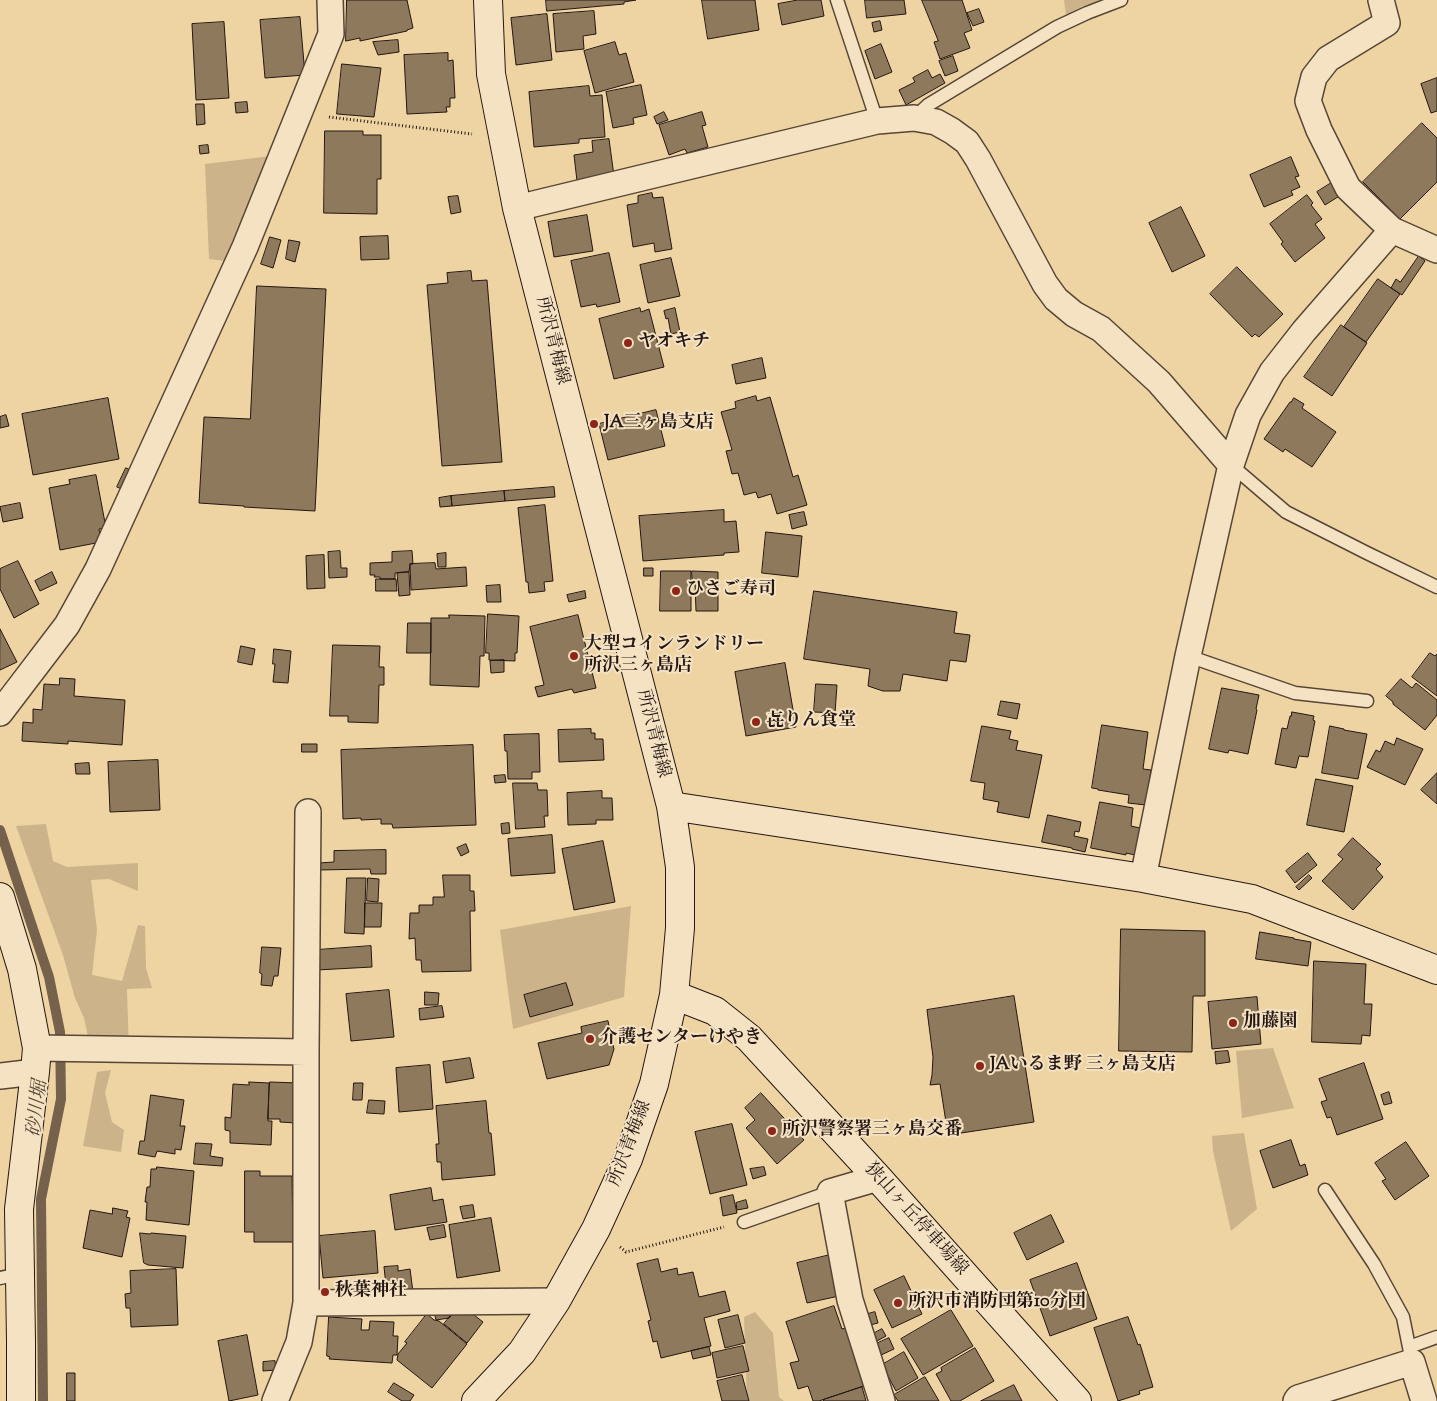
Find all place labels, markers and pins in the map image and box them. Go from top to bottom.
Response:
place label: ヤオキチ [638,332,710,354]
marker: ヤオキチ [622,337,634,349]
place label: JA三ヶ島支店 [604,413,714,435]
marker: JA三ヶ島支店 [588,418,600,430]
place label: ひさご寿司 [686,580,776,602]
marker: ひさご寿司 [670,585,682,597]
place label: 大型コインランドリー 所沢三ヶ島店 [584,635,764,678]
marker: 大型コインランドリー 所沢三ヶ島店 [568,650,580,662]
place label: 㐂りん食堂 [766,711,856,733]
marker: 㐂りん食堂 [750,716,762,728]
place label: 加藤園 [1243,1012,1297,1034]
marker: 加藤園 [1227,1017,1239,1029]
place label: 介護センターけやき [600,1028,762,1050]
marker: 介護センターけやき [584,1033,596,1045]
place label: JAいるま野 三ヶ島支店 [990,1055,1176,1077]
marker: JAいるま野 三ヶ島支店 [974,1060,986,1072]
place label: 所沢警察署三ヶ島交番 [782,1120,962,1142]
marker: 所沢警察署三ヶ島交番 [766,1125,778,1137]
place label: 秋葉神社 [335,1281,407,1303]
marker: 秋葉神社 [319,1286,331,1298]
place label: 所沢市消防団第10分団 [908,1292,1085,1314]
marker: 所沢市消防団第10分団 [892,1297,904,1309]

